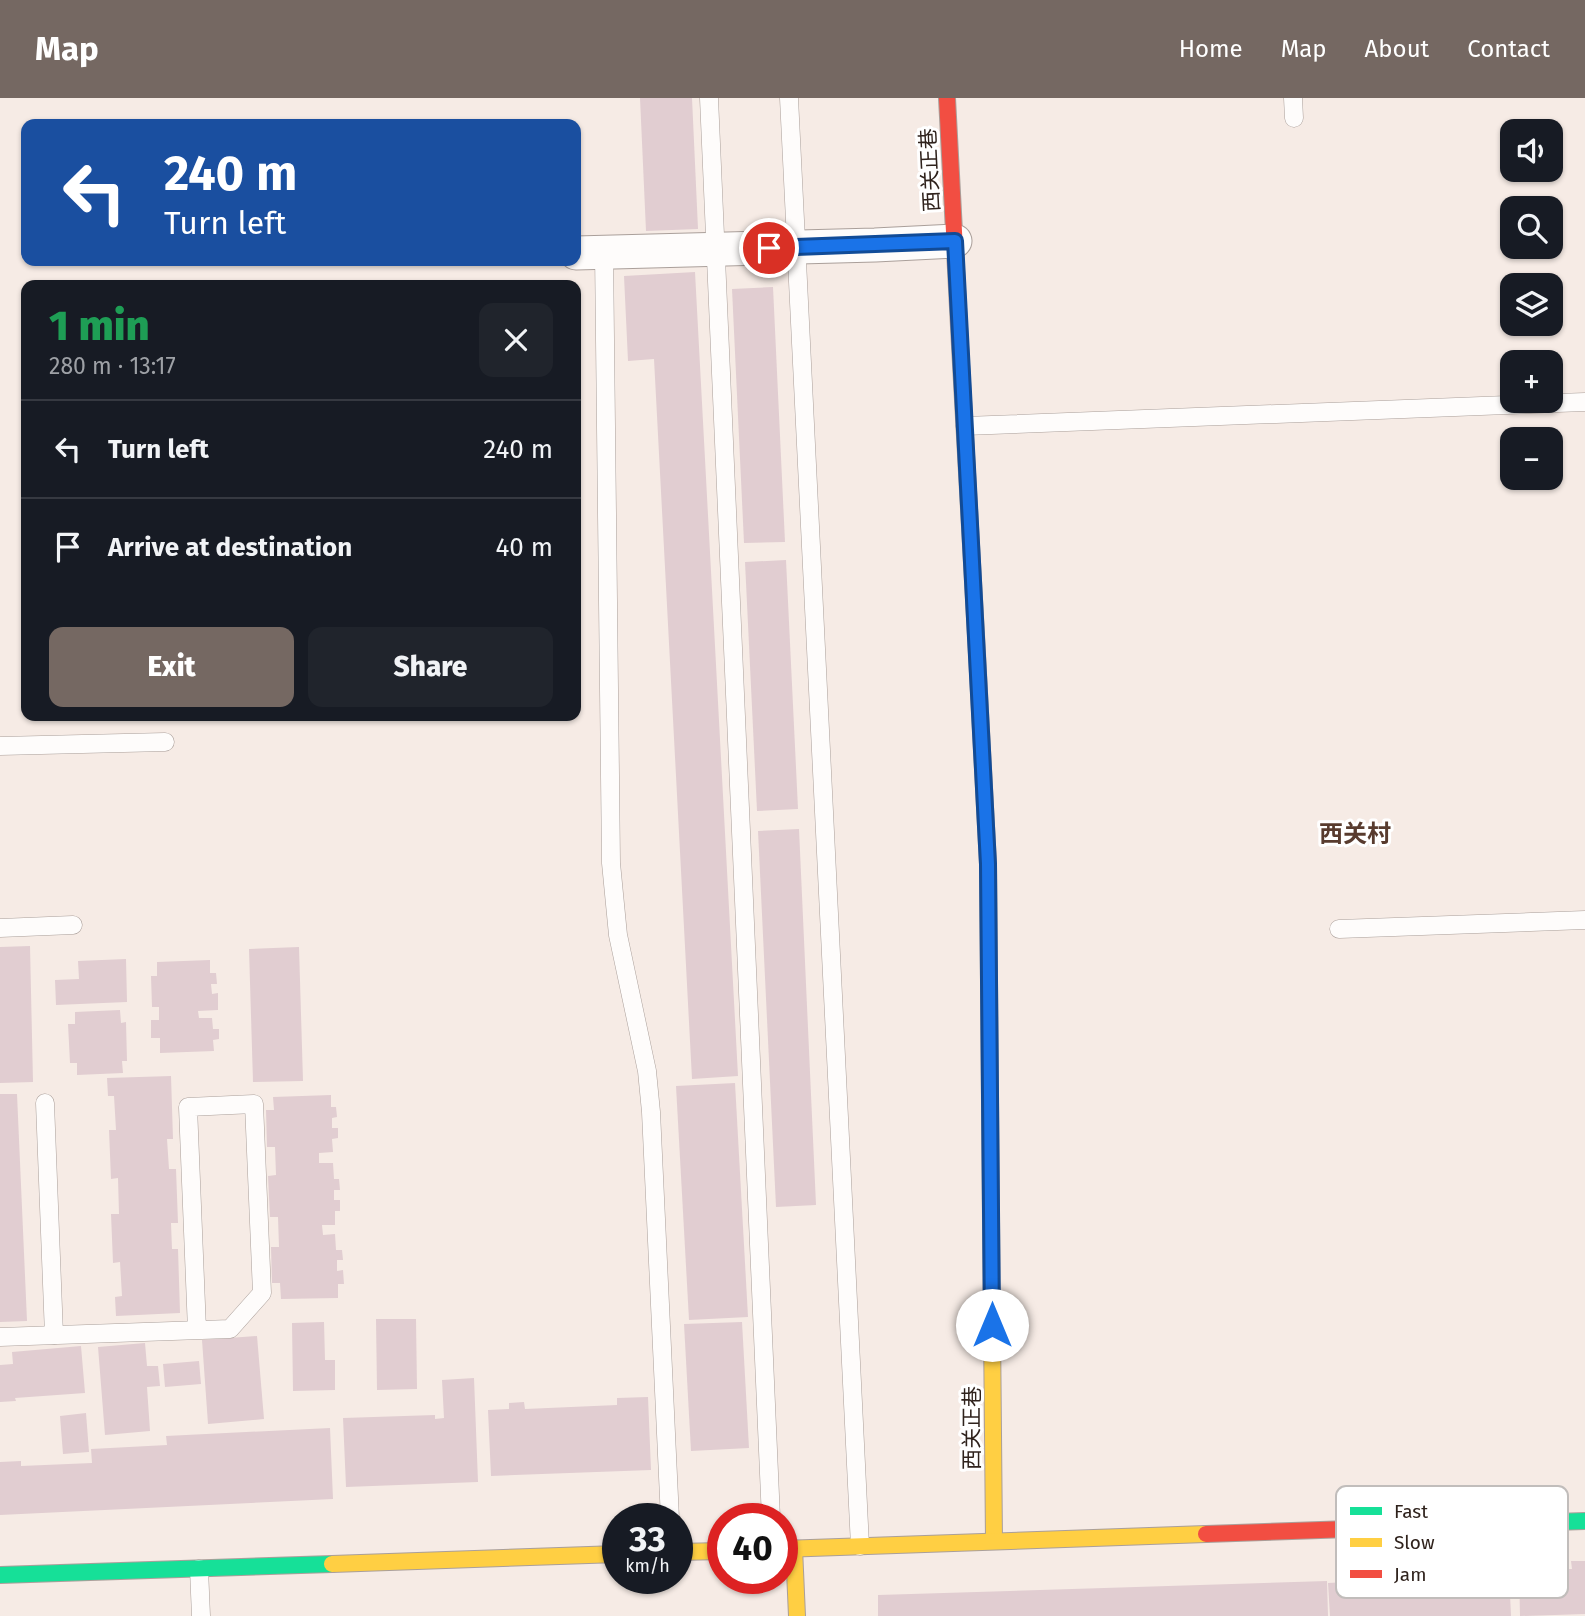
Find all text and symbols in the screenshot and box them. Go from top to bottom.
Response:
text: Map [35,29,99,69]
text: Home [1179,35,1243,63]
text: Map [1281,35,1327,63]
text: About [1365,35,1429,63]
text: Contact [1467,35,1550,63]
map controls [1500,119,1563,490]
button: sound [1500,119,1563,182]
street label: 西关正巷 [915,127,945,213]
text: 240 m [164,144,297,203]
icon: left [49,147,140,238]
button: search [1500,196,1563,259]
text: Turn left [164,204,286,242]
pin [739,218,799,278]
icon: arrive [750,229,788,267]
button: layers [1500,273,1563,336]
text: 1 min [49,301,150,351]
button: close [479,303,553,377]
button: + [1500,350,1563,413]
text: 280 m · 13:17 [49,352,176,380]
button: − [1500,427,1563,490]
icon: left [49,430,87,468]
text: Turn left [108,434,209,465]
text: 240 m [483,434,553,465]
icon: arrive [49,528,87,566]
text: Arrive at destination [108,532,352,563]
text: 40 m [495,532,553,563]
button: Exit [49,627,294,707]
button: Share [308,627,553,707]
district label: 西关村 [1319,820,1391,848]
position arrow [955,1288,1029,1362]
street label: 西关正巷 [959,1386,985,1470]
legend [1336,1486,1568,1598]
text: Fast [1394,1500,1428,1523]
speed limit sign: 40 [707,1503,798,1594]
text: 33 [629,1518,666,1560]
text: Slow [1394,1531,1435,1554]
text: km/h [625,1555,670,1577]
text: Jam [1394,1563,1426,1586]

